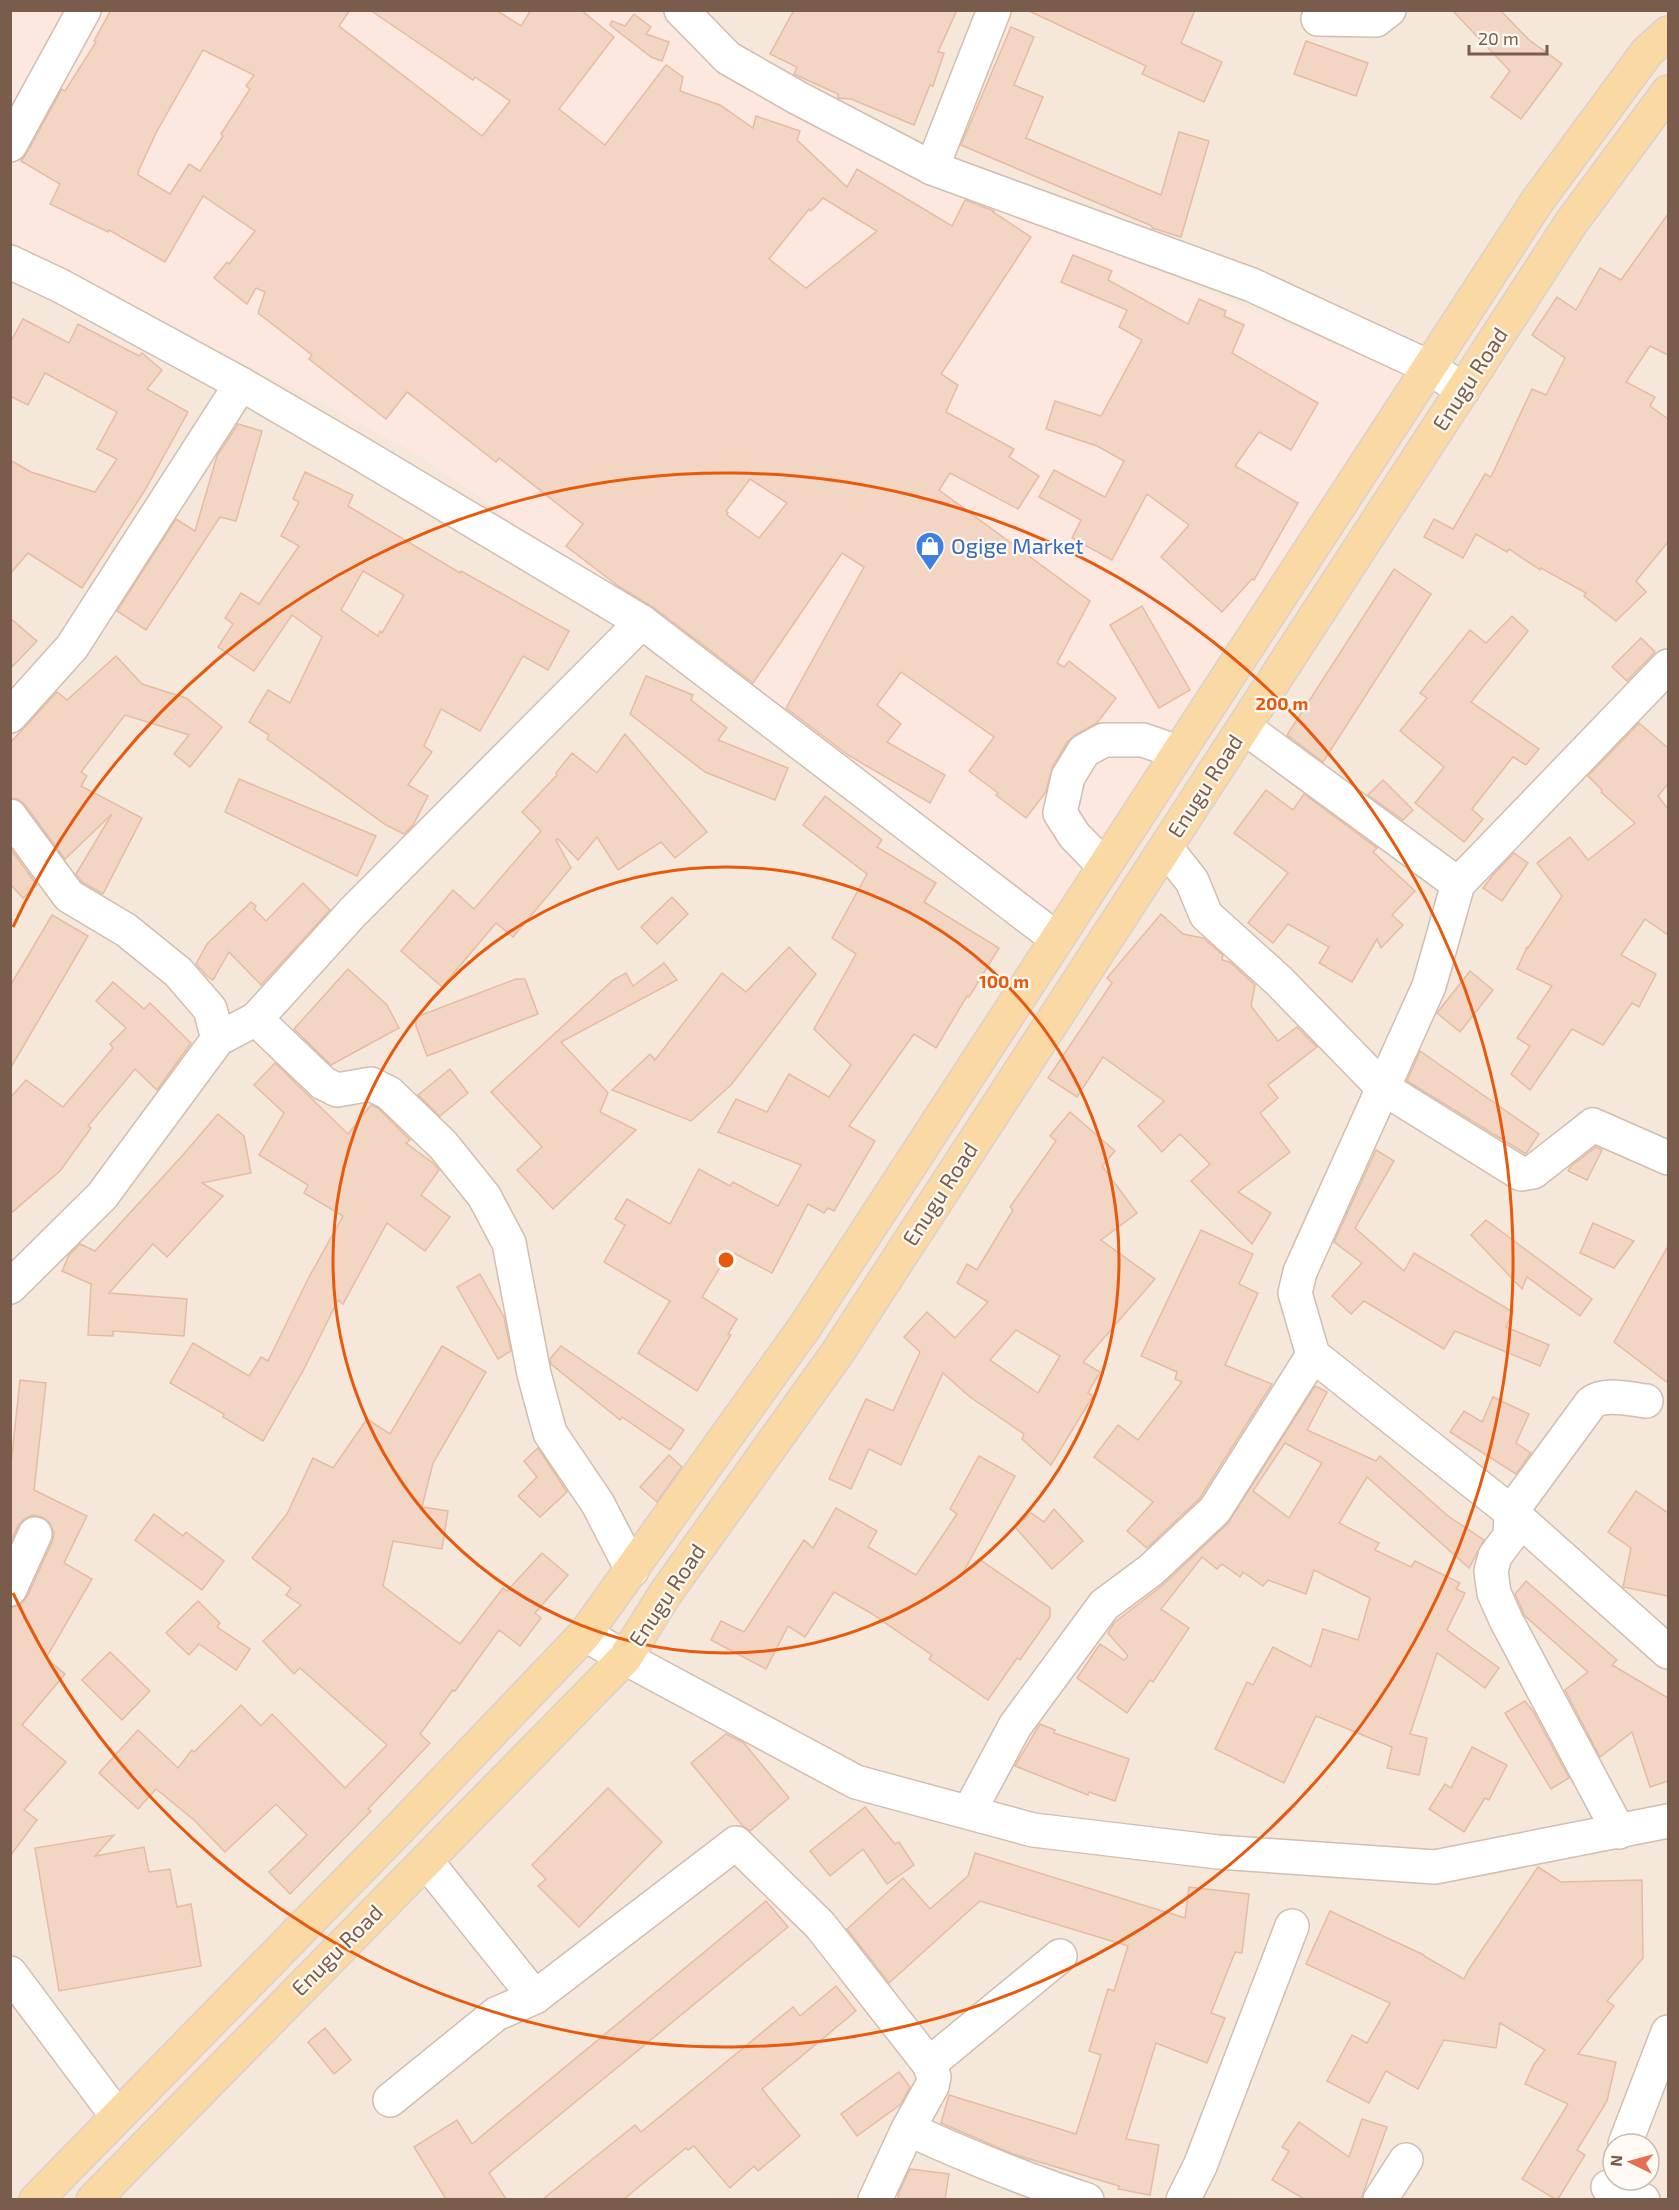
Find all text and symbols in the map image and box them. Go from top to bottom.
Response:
scale bar [1469,18,1547,56]
text: 20 m [1478,27,1519,49]
street label: Enugu Road [1426,322,1512,435]
shop icon: Ogige Market [914,530,946,572]
place label: Ogige Market [951,532,1084,558]
text: 200 m [1256,692,1308,714]
street label: Enugu Road [1161,729,1247,842]
text: 100 m [979,970,1029,992]
street label: Enugu Road [896,1137,982,1250]
centre of rings [716,1250,736,1270]
street label: Enugu Road [622,1538,710,1651]
street label: Enugu Road [285,1898,387,2000]
north arrow [1601,2132,1661,2192]
text: N [1606,2154,1626,2167]

